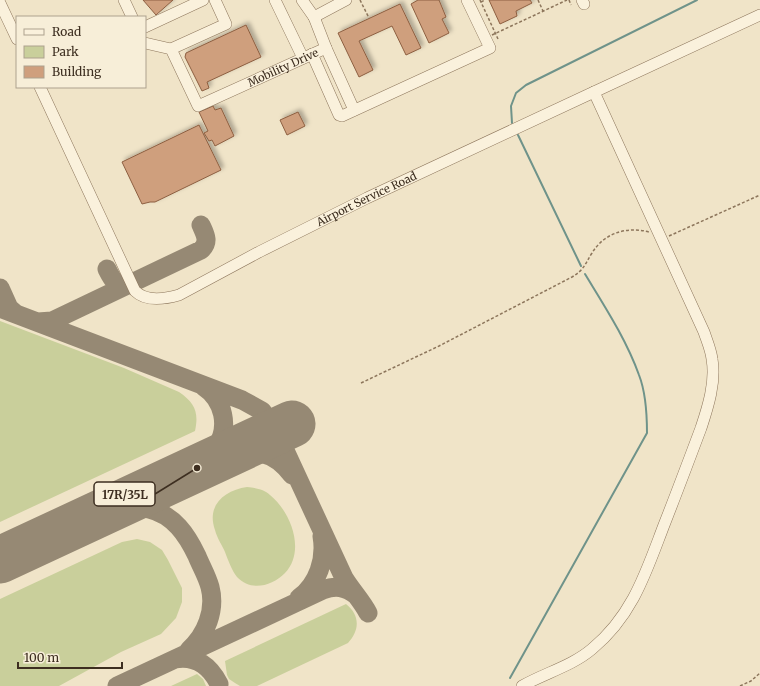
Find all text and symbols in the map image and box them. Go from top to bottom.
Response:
legend [16,16,146,88]
text: Road [52,24,81,39]
text: Park [52,44,79,59]
street label: Mobility Drive [245,45,321,90]
text: Building [52,64,102,79]
street label: Airport Service Road [313,169,419,230]
callout: 17R/35L [94,482,155,506]
text: 17R/35L [102,487,148,502]
scale bar [18,644,122,670]
text: 100 m [24,650,59,665]

